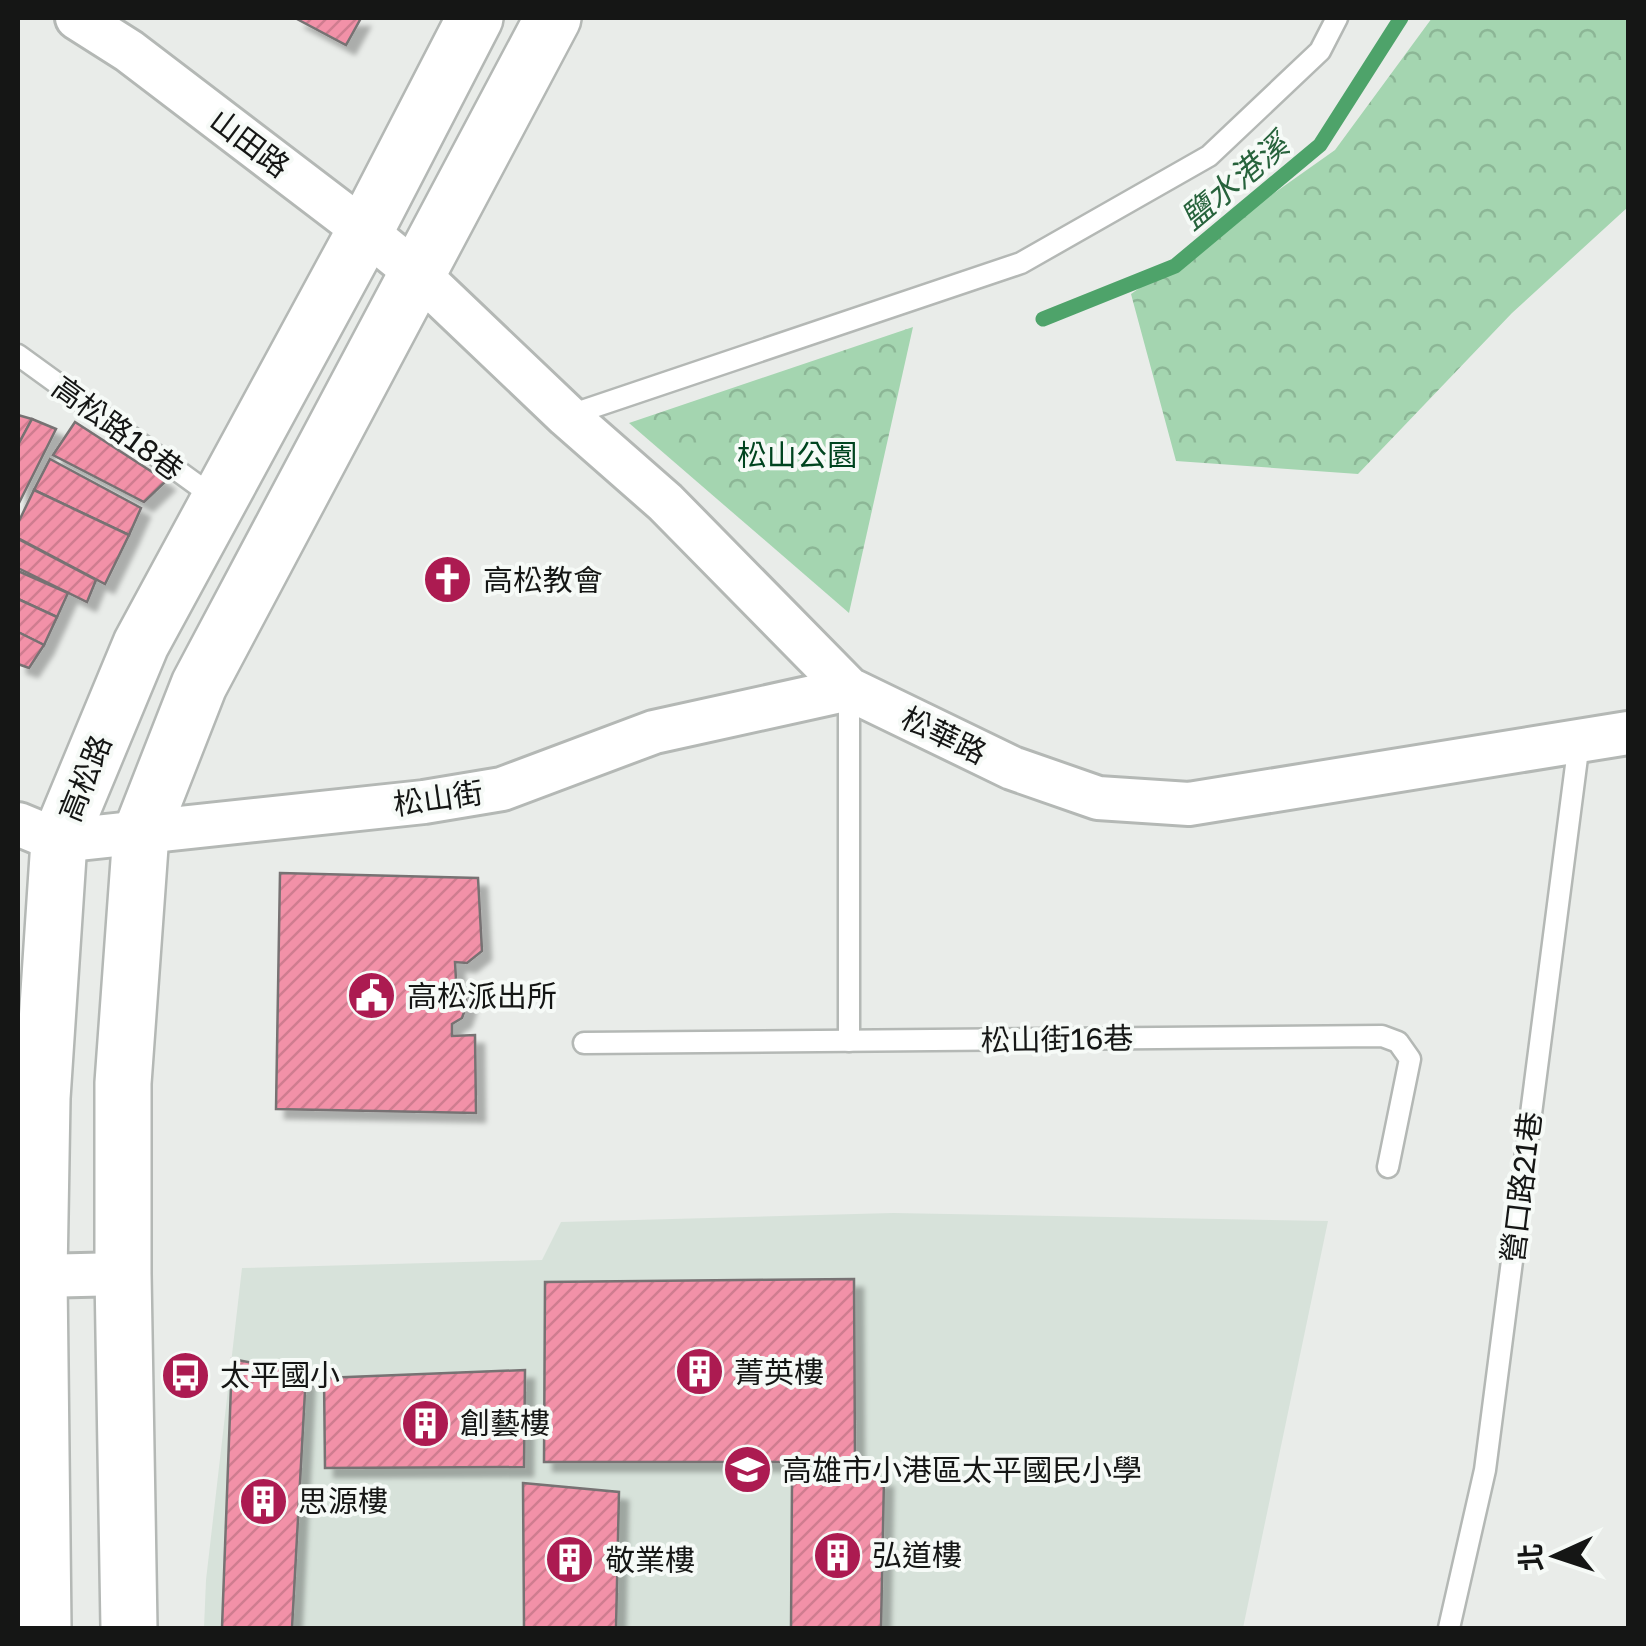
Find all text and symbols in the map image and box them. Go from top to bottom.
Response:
street label: 山田路 [203,102,297,184]
water label: 鹽水港溪 [1173,123,1298,237]
street label: 高松路18巷 [46,369,190,487]
park label: 松山公園 [737,437,857,473]
church icon: 高松教會 [422,554,474,606]
place label: 高松教會 [483,562,603,598]
street label: 松華路 [896,699,992,771]
street label: 高松路 [51,730,119,826]
street label: 松山街 [391,774,485,822]
public building icon: 高松派出所 [346,970,398,1022]
place label: 高松派出所 [407,978,557,1014]
street label: 松山街16巷 [980,1020,1134,1058]
street label: 營口路21巷 [1494,1109,1548,1265]
building icon: 菁英樓 [673,1346,725,1398]
bus stop icon: 太平國小 [159,1349,211,1401]
place label: 菁英樓 [734,1354,824,1390]
place label: 太平國小 [220,1357,340,1393]
building icon: 創藝樓 [399,1397,451,1449]
place label: 創藝樓 [460,1405,550,1441]
school or university icon: 高雄市小港區太平國民小學 [721,1444,773,1496]
place label: 高雄市小港區太平國民小學 [782,1452,1142,1488]
building icon: 思源樓 [237,1475,289,1527]
place label: 思源樓 [298,1483,388,1519]
north arrow [1506,1506,1606,1606]
building icon: 弘道樓 [811,1529,863,1581]
building icon: 敬業樓 [544,1534,596,1586]
place label: 弘道樓 [872,1537,962,1573]
place label: 敬業樓 [605,1542,695,1578]
text: 北 [1513,1542,1548,1572]

